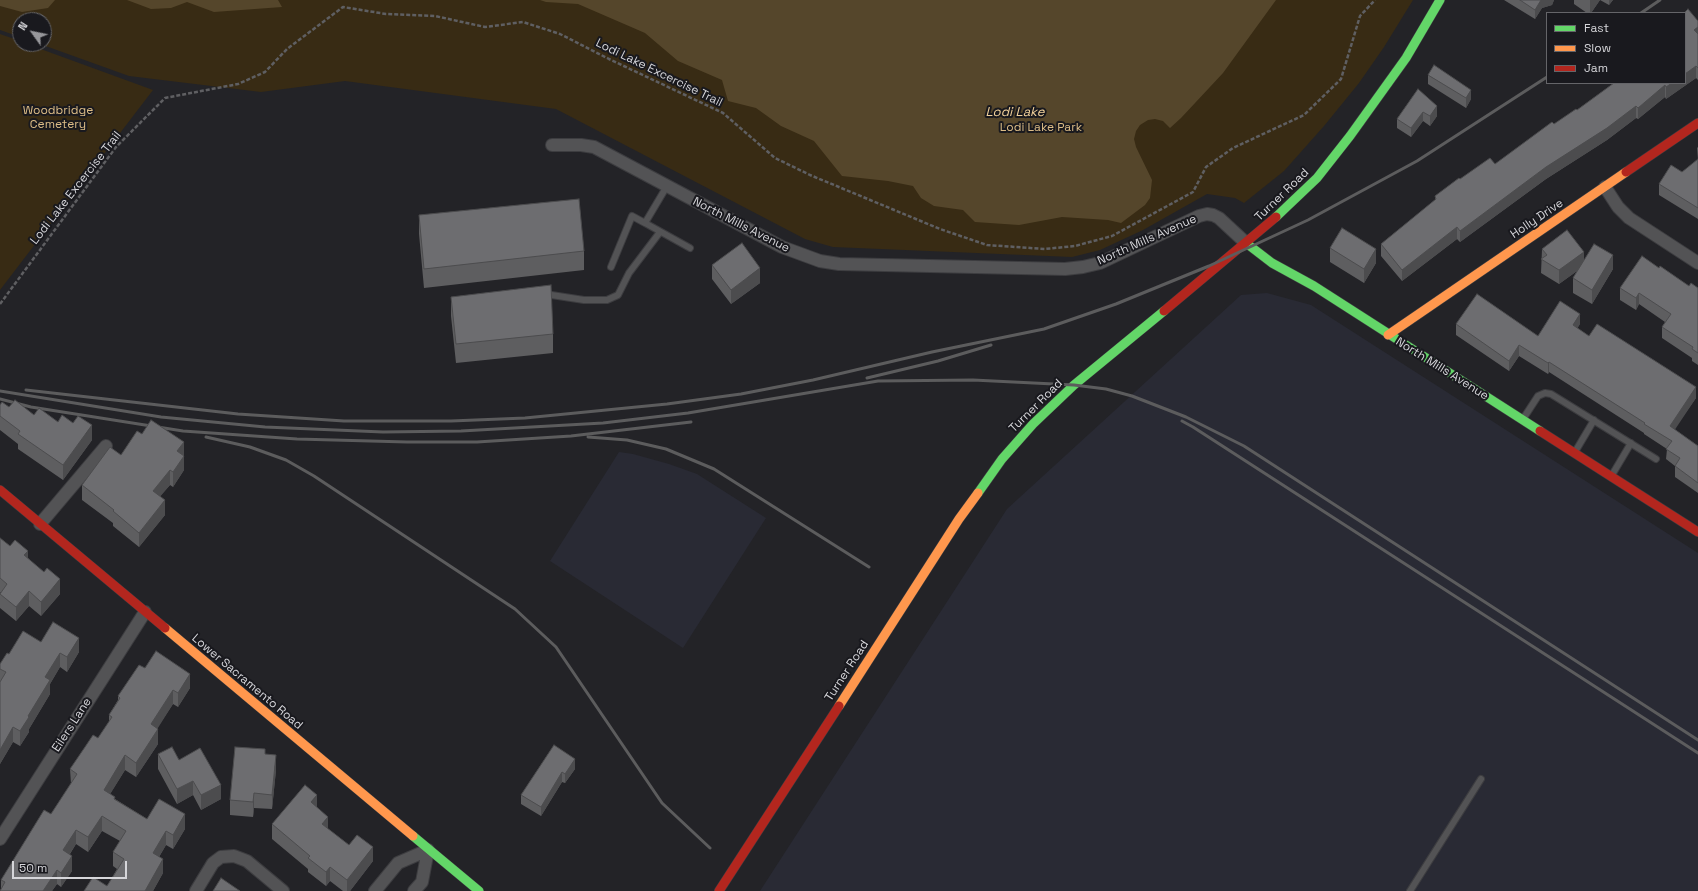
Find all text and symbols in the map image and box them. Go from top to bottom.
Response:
north arrow [12,12,52,52]
legend [1546,12,1686,84]
text: N [15,19,31,33]
text: Fast [1584,20,1609,36]
street label: Lodi Lake Excercise Trail [593,36,725,110]
text: Slow [1584,40,1611,56]
text: Jam [1584,60,1608,76]
park label: Woodbridge Cemetery [23,104,93,132]
water label: Lodi Lake [986,104,1044,120]
park label: Lodi Lake Park [1000,121,1082,135]
street label: Lodi Lake Excercise Trail [27,129,125,247]
street label: Turner Road [1252,166,1312,224]
street label: North Mills Avenue [690,194,792,256]
street label: Holly Drive [1508,196,1566,242]
street label: North Mills Avenue [1095,212,1199,268]
street label: North Mills Avenue [1393,335,1491,403]
street label: Turner Road [1006,376,1066,436]
street label: Lower Sacramento Road [189,631,305,733]
street label: Turner Road [822,638,872,704]
street label: Eilers Lane [49,695,95,755]
scale bar [14,853,129,879]
text: 50 m [19,860,47,876]

